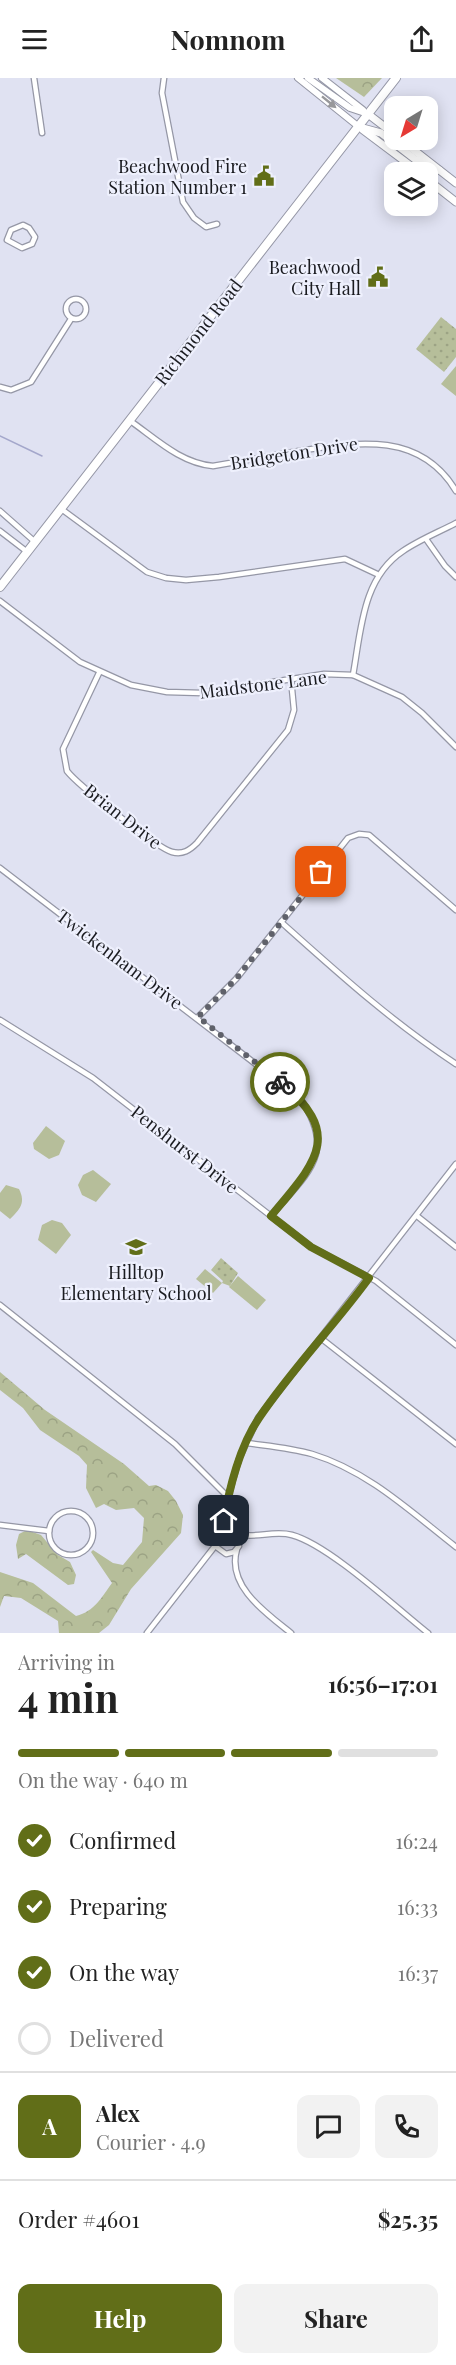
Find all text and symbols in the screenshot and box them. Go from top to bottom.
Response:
text: Nomnom [171,21,285,57]
icon: menu [18,23,51,56]
icon: share [405,23,438,56]
one-way arrow [321,96,336,108]
north arrow [384,96,438,150]
map controls [384,96,438,216]
place label: Beachwood Fire Station Number 1 [108,154,247,199]
button: layers [384,162,438,216]
public building icon: Beachwood Fire Station Number 1 [252,164,276,188]
place label: Beachwood City Hall [269,255,362,300]
public building icon: Beachwood City Hall [366,265,390,289]
street label: Richmond Road [149,273,247,390]
street label: Bridgeton Drive [229,431,359,475]
street label: Maidstone Lane [198,664,328,704]
street label: Brian Drive [79,778,167,854]
pin [295,846,346,897]
icon: bag [304,855,337,888]
street label: Twickenham Drive [52,904,188,1014]
courier [250,1052,310,1112]
icon: bike [264,1066,297,1099]
street label: Penshurst Drive [126,1100,244,1198]
school or university icon: Hilltop Elementary School [124,1235,148,1259]
place label: Hilltop Elementary School [60,1260,212,1305]
pin [198,1495,249,1546]
icon: home [207,1504,240,1537]
text: Arriving in [18,1648,115,1675]
text: 16:56–17:01 [328,1669,438,1699]
text: 4 min [18,1671,119,1723]
text: On the way · 640 m [18,1766,188,1793]
icon: check [18,1824,51,1857]
text: Confirmed [69,1825,176,1855]
text: 16:24 [395,1827,438,1854]
icon: check [18,1890,51,1923]
text: Preparing [69,1891,167,1921]
text: 16:33 [397,1893,438,1920]
icon: check [18,1956,51,1989]
text: On the way [69,1957,179,1987]
text: 16:37 [398,1959,438,1986]
text: Delivered [69,2023,164,2053]
button: chat [297,2095,360,2158]
button: phone [375,2095,438,2158]
text: Alex [96,2098,140,2128]
text: A [42,2111,57,2141]
text: Courier · 4.9 [96,2128,206,2155]
text: Order #4601 [18,2204,140,2234]
text: $25.35 [378,2204,438,2234]
button: Help [18,2284,222,2353]
button: Share [234,2284,438,2353]

